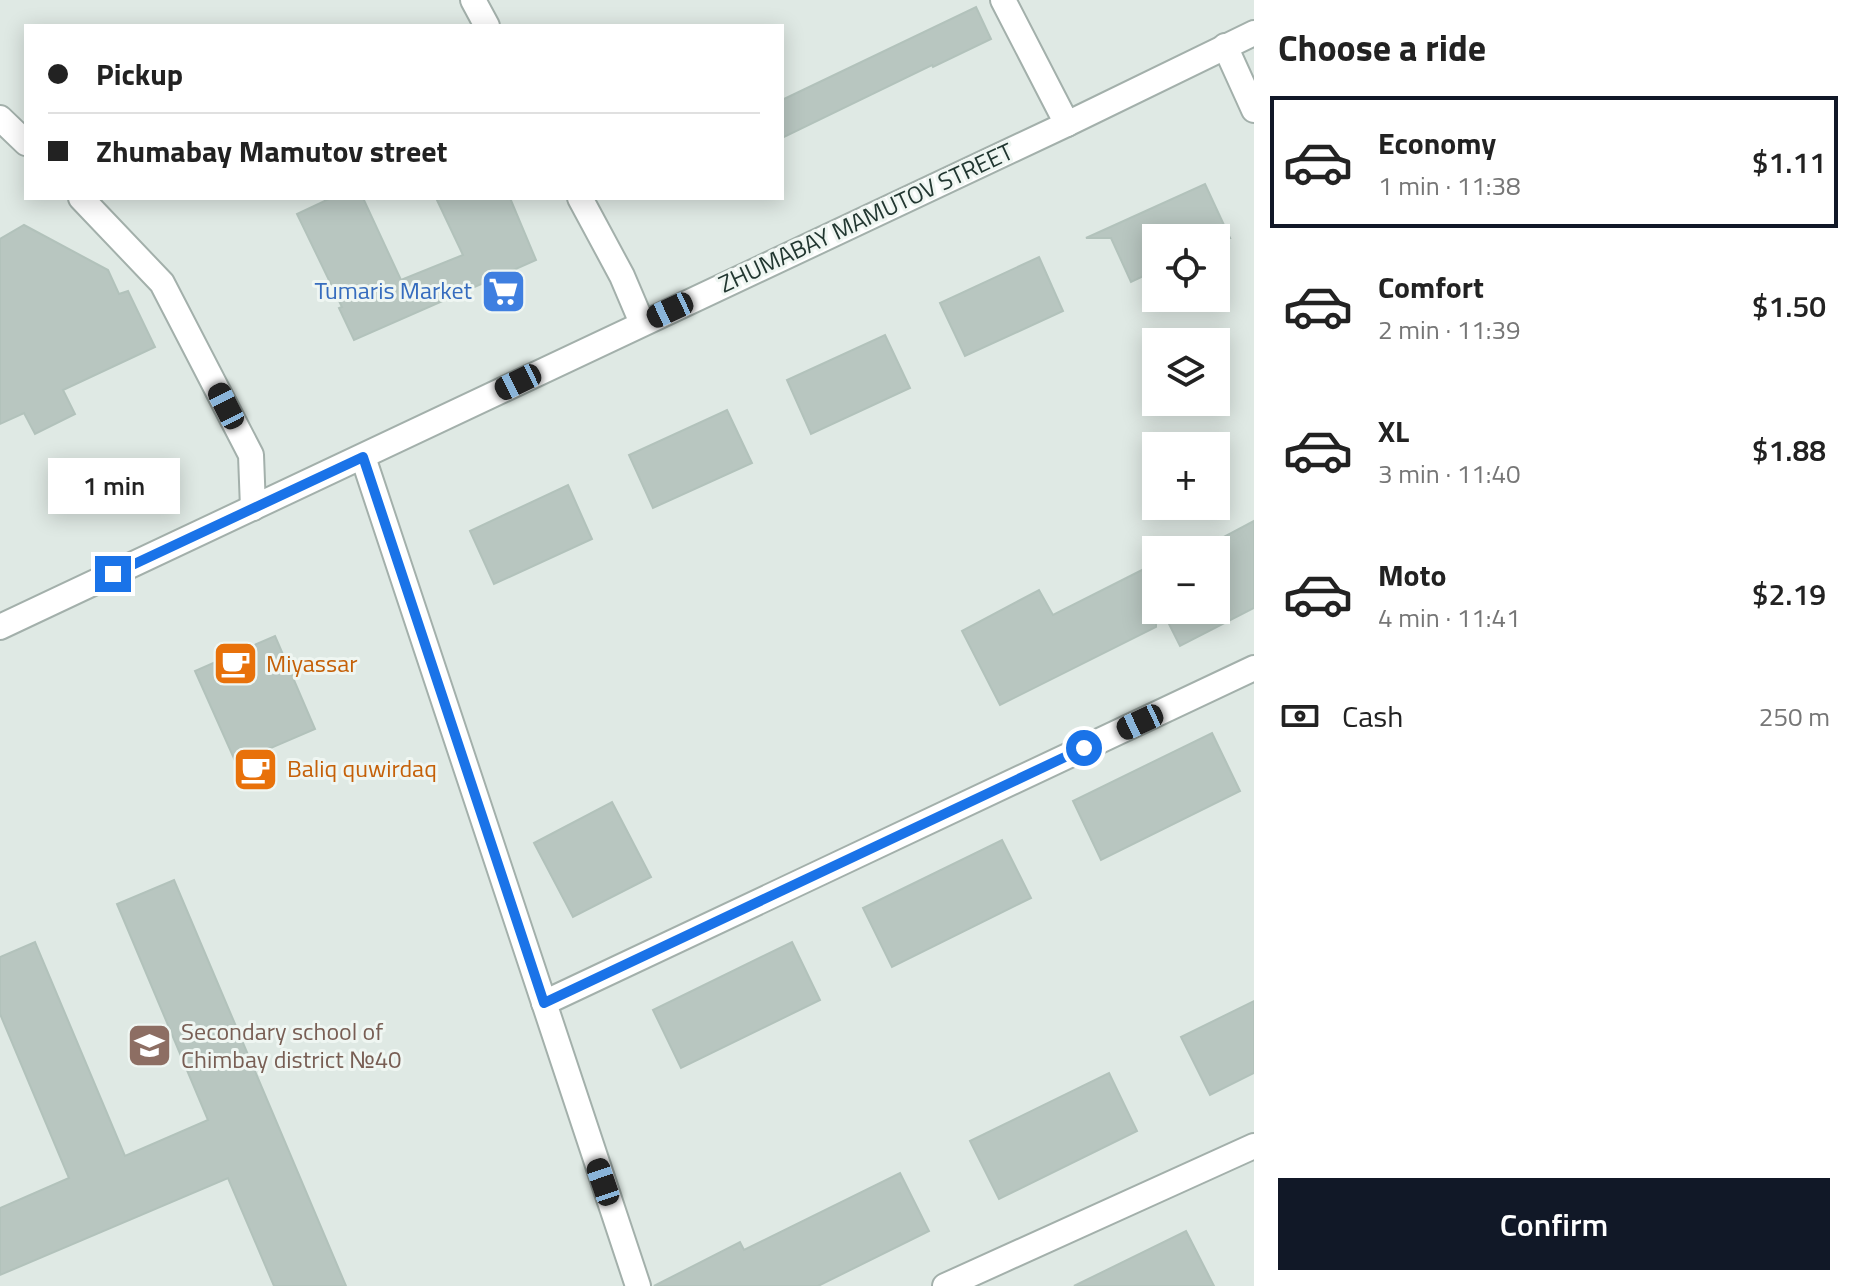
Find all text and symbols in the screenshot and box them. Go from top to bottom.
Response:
text: Choose a ride [1278,20,1486,75]
text: Pickup [96,51,183,97]
text: Economy [1378,120,1496,166]
icon: car [1282,126,1354,198]
text: Zhumabay Mamutov street [96,128,447,174]
street label: ZHUMABAY MAMUTOV STREET [712,133,1019,301]
text: $1.11 [1752,139,1826,185]
text: 1 min · 11:38 [1378,166,1521,205]
map controls [1142,224,1230,624]
button: locate [1142,224,1230,312]
text: Comfort [1378,264,1484,310]
supermarket icon: Tumaris Market [479,267,527,315]
icon: car [1282,270,1354,342]
place label: Tumaris Market [314,272,473,308]
text: $1.50 [1752,283,1826,329]
car [643,289,697,331]
text: 2 min · 11:39 [1378,310,1521,349]
button: layers [1142,328,1230,416]
car [491,361,545,403]
car [204,379,248,433]
text: XL [1378,408,1409,454]
icon: car [1282,414,1354,486]
text: $1.88 [1752,427,1826,473]
button: + [1142,432,1230,520]
text: 3 min · 11:40 [1378,454,1521,493]
callout: 1 min [47,458,179,514]
text: 1 min [83,466,145,505]
button: − [1142,536,1230,624]
text: Moto [1378,552,1446,598]
route end [95,556,131,592]
icon: car [1282,558,1354,630]
text: $2.19 [1752,571,1826,617]
text: 4 min · 11:41 [1378,598,1521,637]
cafe icon: Miyassar [211,640,259,688]
place label: Miyassar [266,645,357,681]
text: Cash [1342,693,1403,739]
icon: cash [1278,694,1322,738]
text: 250 m [1759,697,1830,736]
car [1113,701,1167,743]
route start [1066,730,1102,766]
cafe icon: Baliq quwirdaq [232,745,280,793]
place label: Baliq quwirdaq [287,750,437,786]
place label: Secondary school of Chimbay district №40 [181,1013,402,1077]
school or university icon: Secondary school of Chimbay district №40 [126,1022,174,1070]
car [584,1155,622,1209]
button: Confirm [1278,1178,1830,1270]

